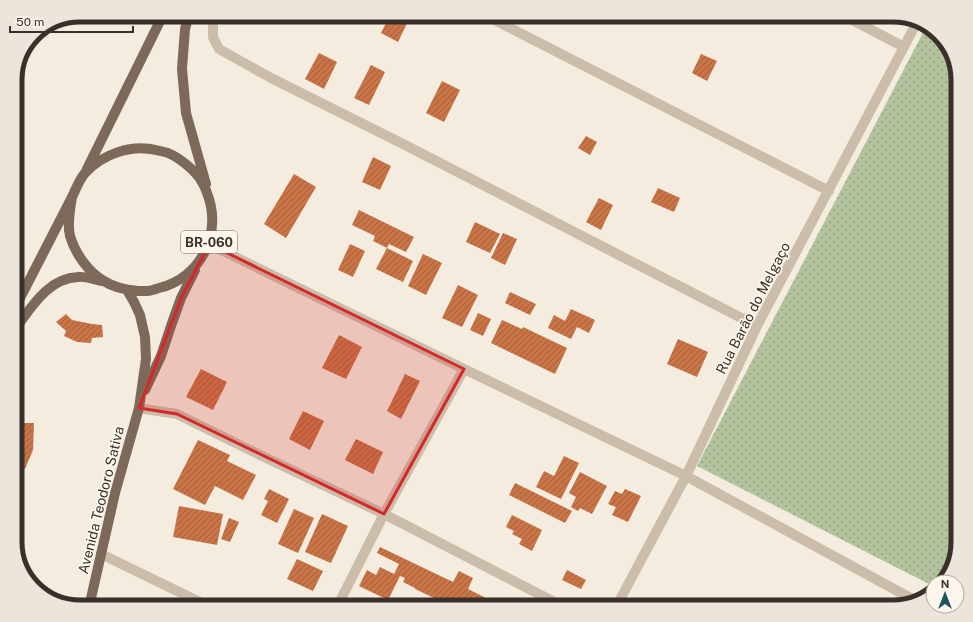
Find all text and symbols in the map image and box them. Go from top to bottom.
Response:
scale bar [10,8,133,34]
text: 50 m [16,15,44,29]
road number: BR-060 [181,231,237,253]
street label: Rua Barão do Melgaço [713,239,793,377]
street label: Avenida Teodoro Sativa [75,425,127,575]
north arrow [925,574,965,614]
text: N [941,578,949,590]

